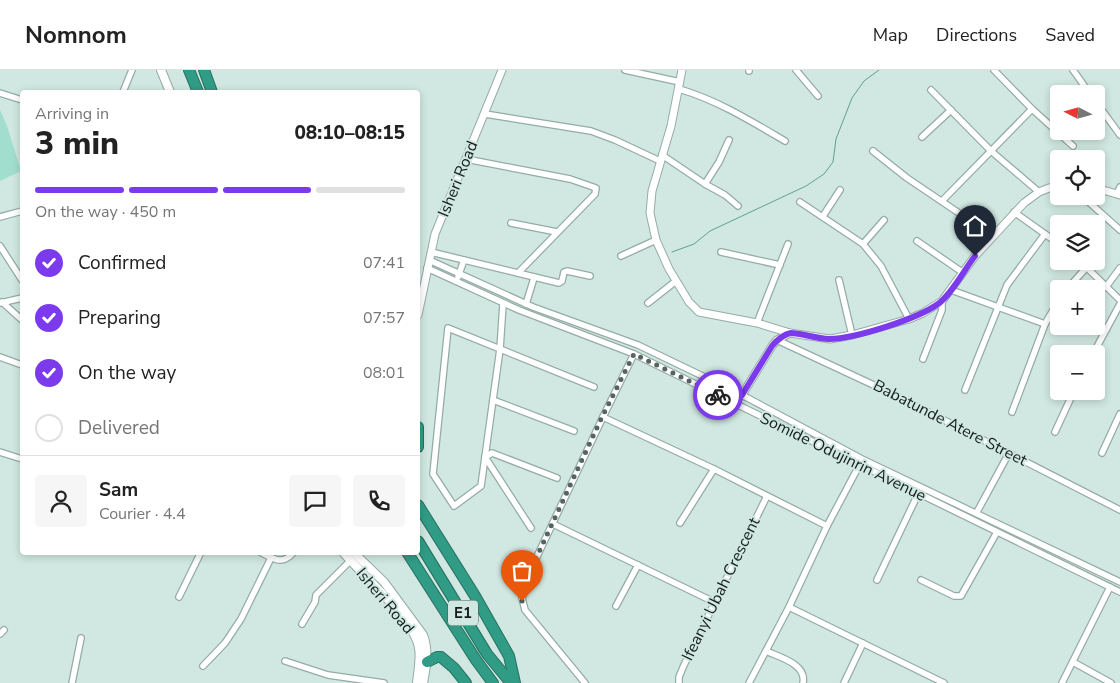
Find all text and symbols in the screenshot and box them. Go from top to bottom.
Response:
text: Nomnom [25,19,127,51]
text: Map [873,23,908,47]
text: Directions [936,23,1017,47]
text: Saved [1045,23,1095,47]
north arrow [1050,85,1105,140]
map controls [1050,85,1105,400]
text: Arriving in [35,103,109,125]
text: 08:10–08:15 [294,120,405,146]
text: 3 min [35,122,119,165]
street label: Isheri Road [433,138,483,220]
button: locate [1050,150,1105,205]
text: On the way · 450 m [35,201,176,223]
pin [954,205,996,256]
icon: home [961,212,989,240]
button: layers [1050,215,1105,270]
icon: check [35,249,63,277]
text: Confirmed [78,250,166,276]
text: 07:41 [363,252,405,274]
button: + [1050,280,1105,335]
icon: check [35,304,63,332]
text: Preparing [78,305,161,331]
text: 07:57 [363,307,405,329]
button: − [1050,345,1105,400]
icon: check [35,359,63,387]
text: On the way [78,360,176,386]
text: 08:01 [363,362,405,384]
courier [693,370,743,420]
street label: Babatunde Atere Street [869,375,1031,472]
icon: bike [704,381,732,409]
street label: Somide Odujinrin Avenue [756,407,930,507]
text: Delivered [78,415,160,441]
button: person [35,475,87,527]
button: chat [289,475,341,527]
button: phone [353,475,405,527]
text: Sam [99,477,138,503]
text: Courier · 4.4 [99,503,185,525]
street label: Ifeanyi Ubah Crescent [677,513,765,664]
pin [501,550,543,601]
icon: bag [508,557,536,585]
street label: Isheri Road [351,563,419,639]
road number: E1 [448,600,478,626]

